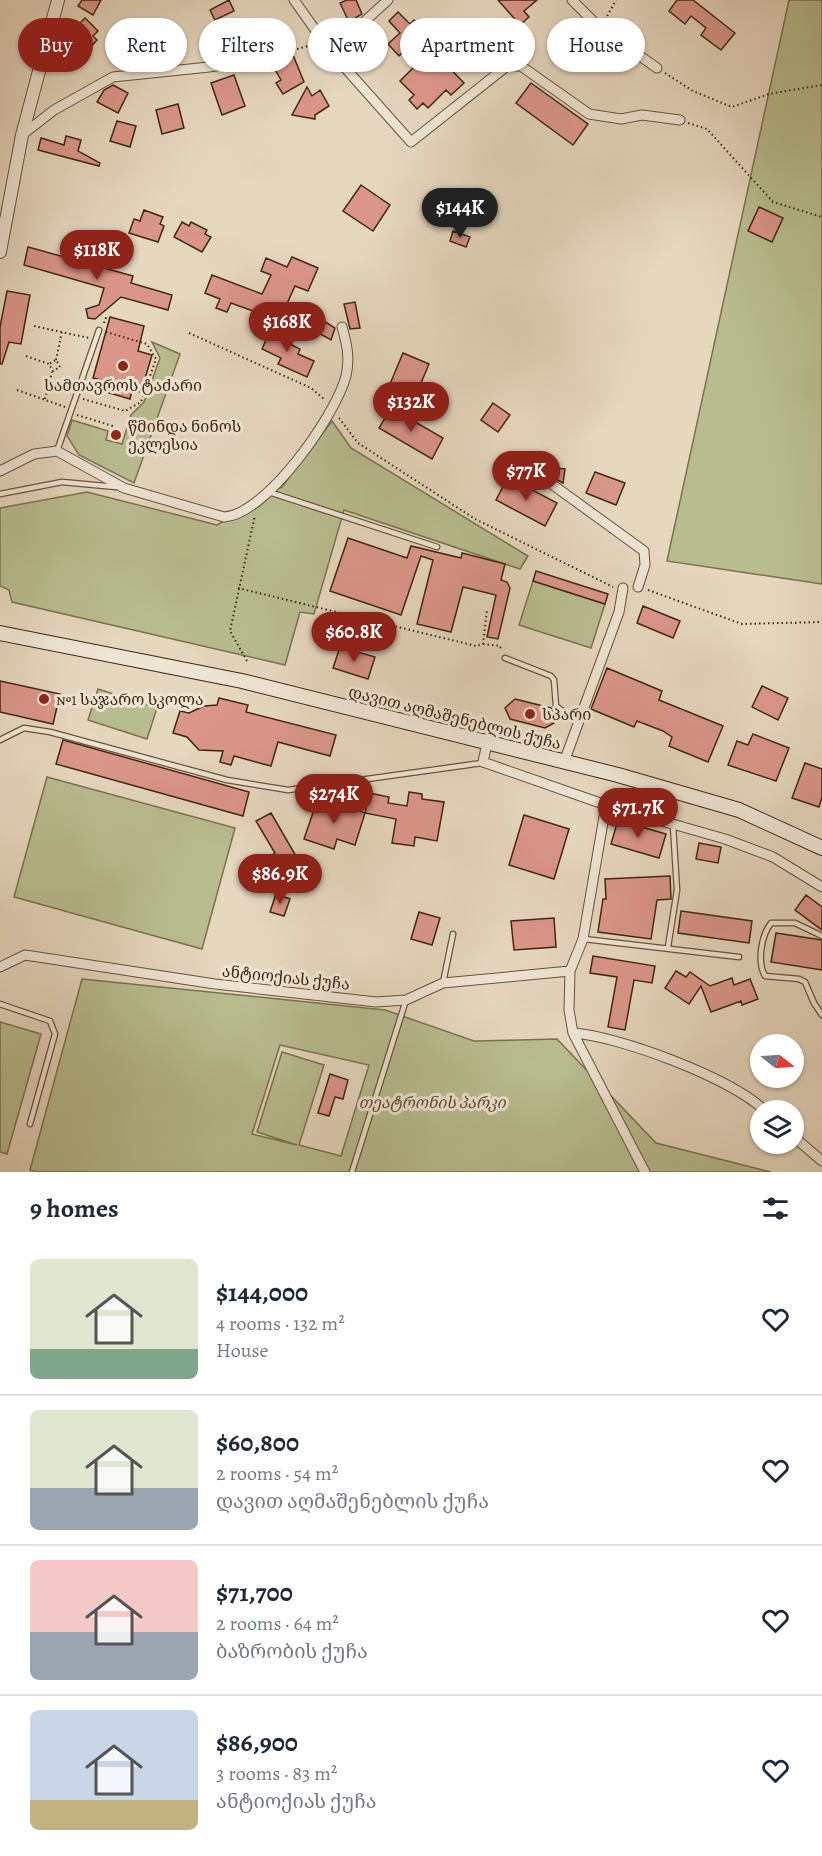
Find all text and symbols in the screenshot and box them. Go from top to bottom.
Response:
chip: Buy [18,18,93,72]
chip: Rent [105,18,187,72]
chip: Filters [199,18,296,72]
chip: New [308,18,388,72]
chip: Apartment [400,18,535,72]
chip: House [547,18,645,72]
pin: $144K [418,188,502,239]
text: $144K [436,194,484,221]
pin: $118K [55,230,139,281]
text: $118K [74,236,120,263]
pin: $168K [245,302,329,353]
text: $168K [263,308,311,335]
marker: სამთავროს ტაძარი [116,359,130,373]
place label: სამთავროს ტაძარი [44,375,202,397]
pin: $132K [369,382,453,433]
text: $132K [387,388,435,415]
place label: წმინდა ნინოს ეკლესია [128,416,241,456]
marker: წმინდა ნინოს ეკლესია [109,428,123,442]
pin: $77K [490,451,562,502]
text: $77K [506,457,546,484]
pin: $60.8K [305,612,403,663]
text: $60.8K [326,618,382,645]
street label: დავით აღმაშენებლის ქუჩა [346,681,563,755]
place label: №1 საჯარო სკოლა [56,689,204,711]
marker: №1 საჯარო სკოლა [37,692,51,706]
place label: სპარი [542,704,591,726]
marker: სპარი [523,707,537,721]
pin: $274K [292,774,376,825]
text: $274K [309,780,359,807]
pin: $71.7K [589,788,687,839]
text: $71.7K [612,794,664,821]
pin: $86.9K [231,854,329,905]
text: $86.9K [252,860,308,887]
street label: ანტიოქიას ქუჩა [221,960,351,996]
north arrow [750,1034,804,1088]
map controls [750,1034,804,1154]
park label: თეატრონის პარკი [358,1092,506,1114]
button: layers [750,1100,804,1154]
text: 9 homes [30,1191,119,1226]
icon: filters [759,1192,792,1225]
text: $144,000 [216,1275,308,1310]
icon: home [78,1283,150,1355]
icon: heart [759,1303,792,1336]
text: 4 rooms · 132 m² [216,1310,345,1337]
text: House [216,1337,268,1364]
text: $60,800 [216,1425,299,1460]
icon: home [78,1434,150,1506]
icon: heart [759,1454,792,1487]
text: 2 rooms · 54 m² [216,1460,338,1487]
text: დავით აღმაშენებლის ქუჩა [216,1488,489,1515]
text: $71,700 [216,1575,293,1610]
icon: home [78,1584,150,1656]
icon: heart [759,1604,792,1637]
text: 2 rooms · 64 m² [216,1610,339,1637]
text: ბაზრობის ქუჩა [216,1638,368,1665]
text: $86,900 [216,1725,298,1760]
icon: home [78,1734,150,1806]
icon: heart [759,1754,792,1787]
text: 3 rooms · 83 m² [216,1760,337,1787]
text: ანტიოქიას ქუჩა [216,1788,377,1815]

